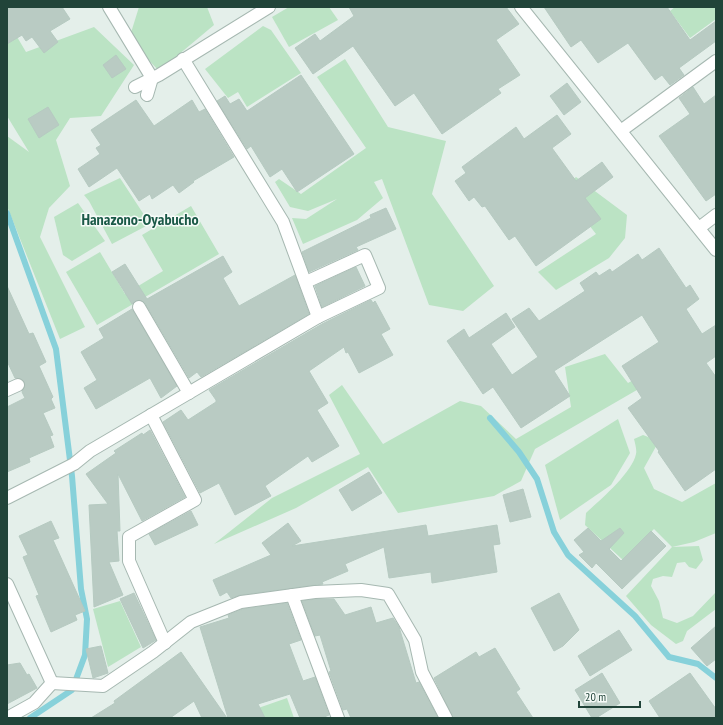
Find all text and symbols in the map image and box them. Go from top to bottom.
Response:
district label: Hanazono-Oyabucho [81,209,199,229]
scale bar [579,683,640,709]
text: 20 m [585,689,606,704]

